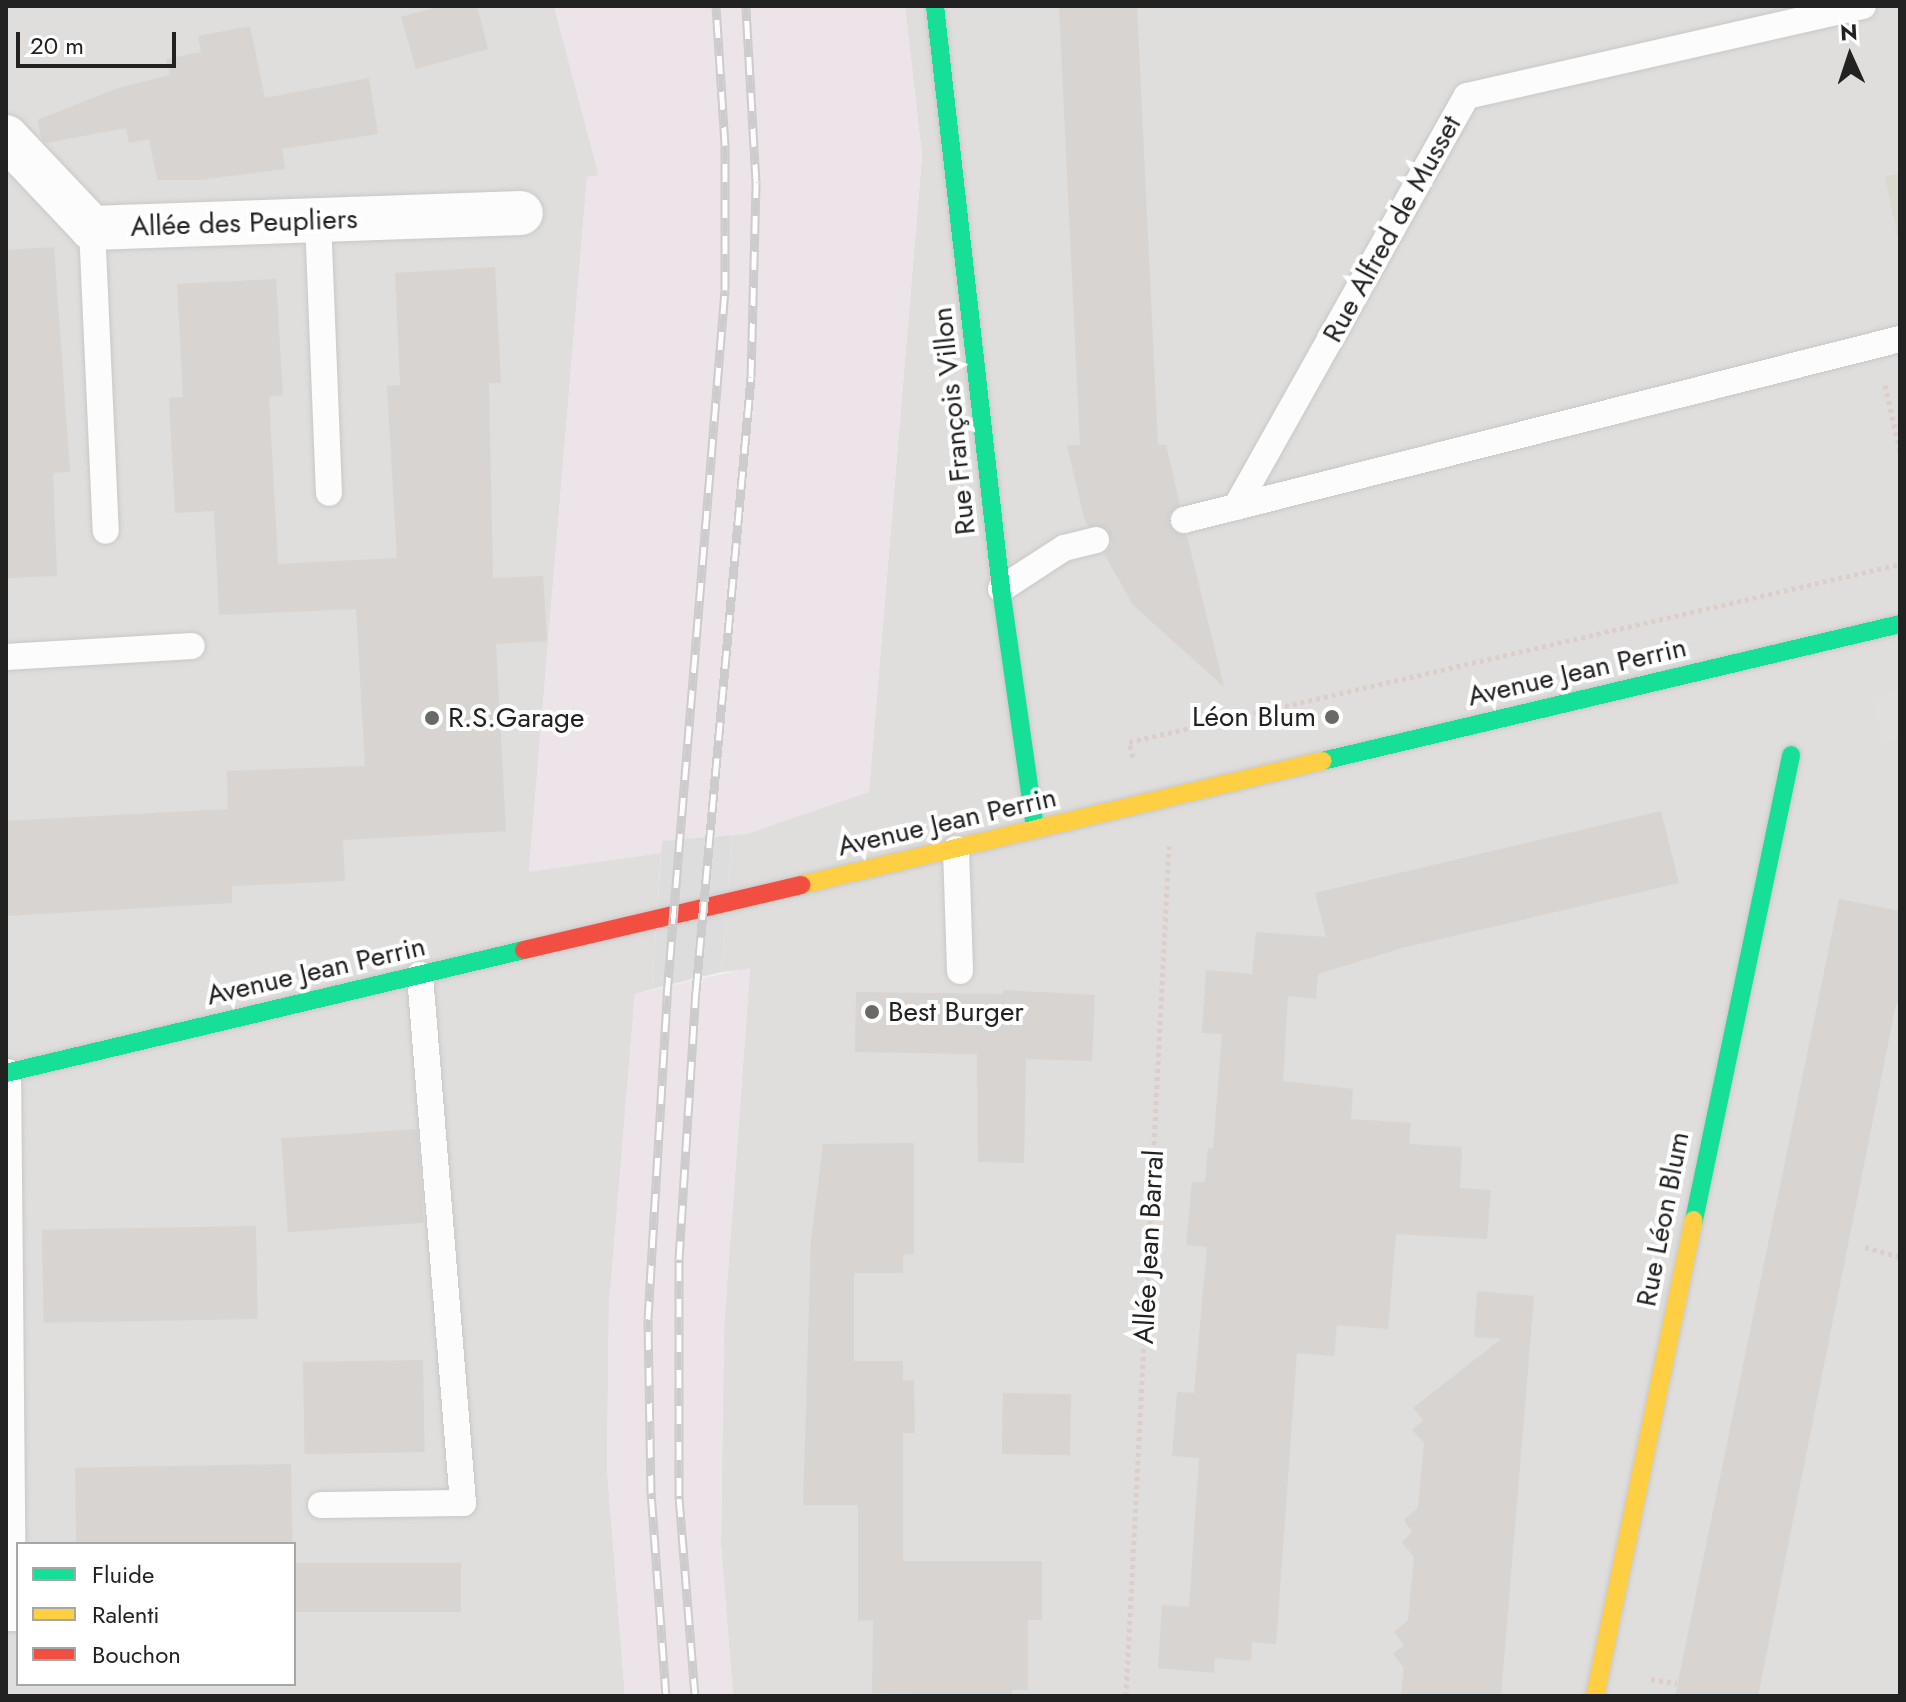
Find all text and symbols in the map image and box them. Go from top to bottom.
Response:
scale bar [20,16,180,66]
north arrow [1810,16,1890,96]
text: N [1839,16,1858,48]
text: 20 m [30,28,84,63]
street label: Rue Alfred de Musset [1316,110,1468,348]
street label: Allée des Peupliers [130,202,358,244]
street label: Rue François Villon [925,306,983,536]
street label: Avenue Jean Perrin [1464,630,1690,714]
place label: Léon Blum [1192,700,1316,734]
place label: R.S.Garage [448,701,584,735]
marker: Léon Blum [1323,708,1341,726]
marker: R.S.Garage [423,709,441,727]
street label: Avenue Jean Perrin [834,780,1060,864]
street label: Avenue Jean Perrin [203,929,429,1013]
place label: Best Burger [888,995,1024,1029]
marker: Best Burger [863,1003,881,1021]
street label: Rue Léon Blum [1630,1129,1696,1309]
street label: Allée Jean Barral [1127,1149,1171,1345]
legend [16,1542,296,1686]
text: Fluide [92,1557,154,1592]
text: Ralenti [92,1597,159,1632]
text: Bouchon [92,1637,181,1672]

